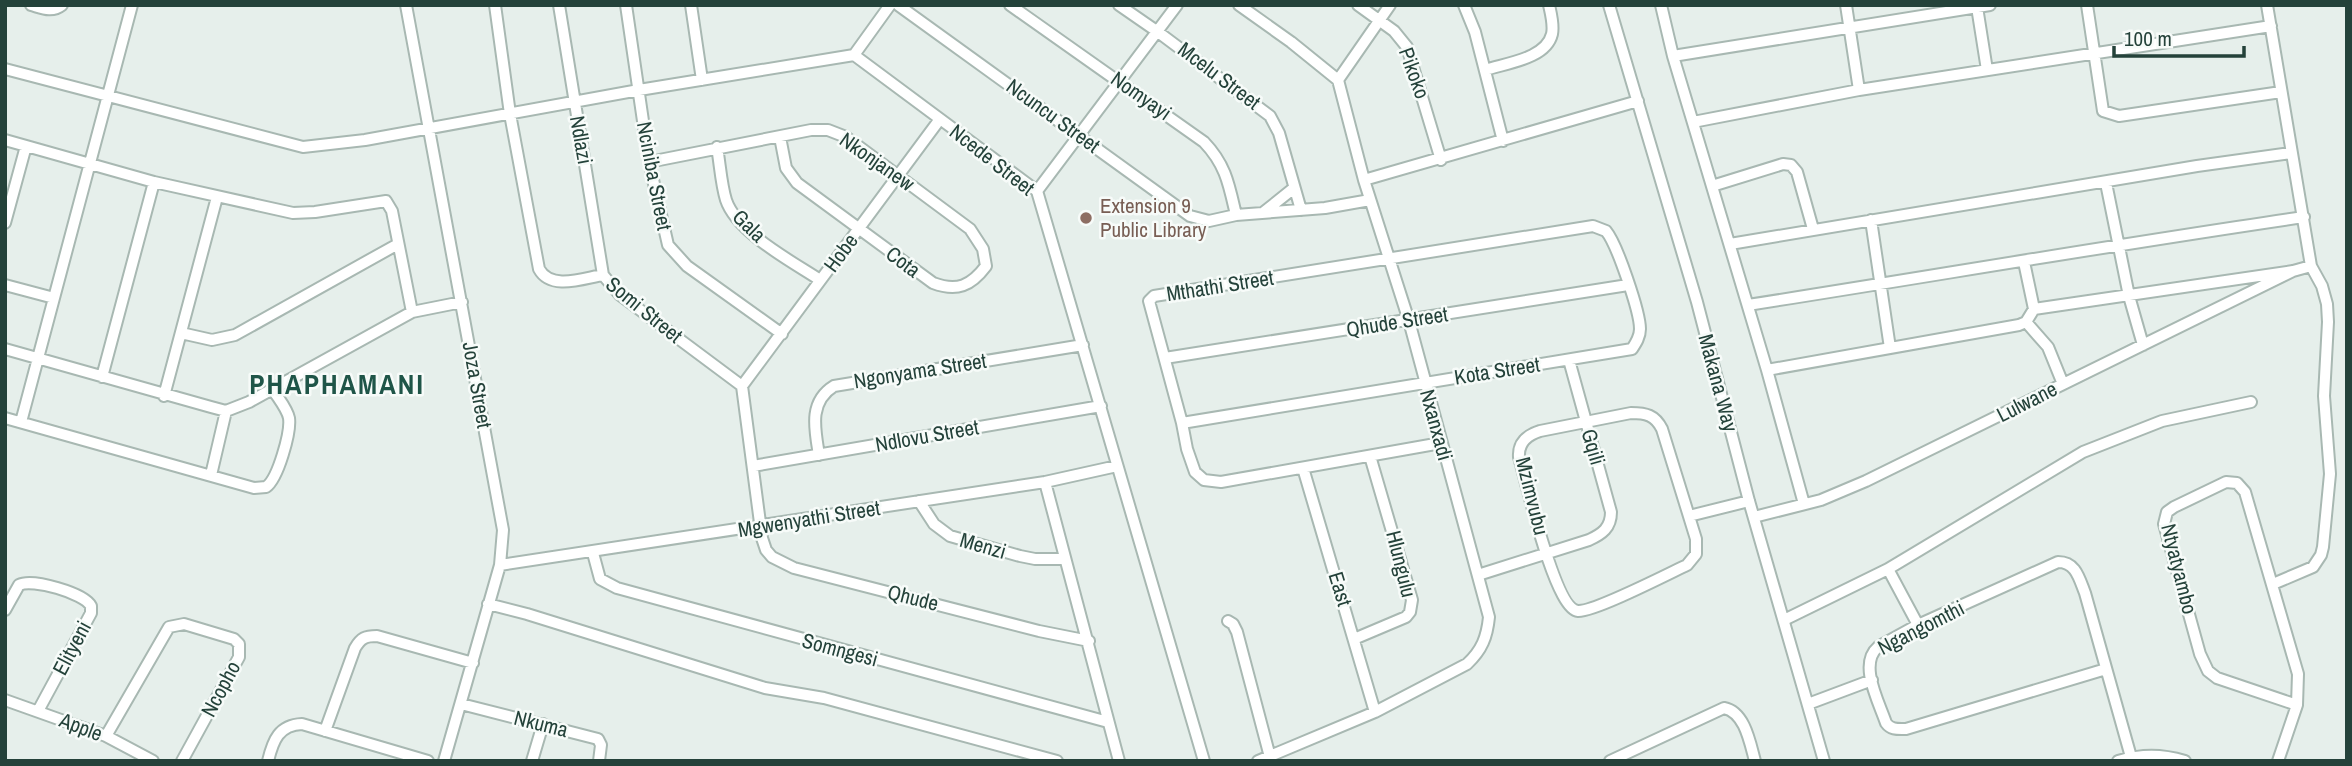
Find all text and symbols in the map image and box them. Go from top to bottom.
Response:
scale bar [2114,14,2244,58]
text: 100 m [2124,24,2172,53]
street label: Mcelu Street [1172,35,1267,116]
street label: Pikoko [1392,43,1437,103]
street label: Nomyayi [1105,64,1177,127]
street label: Ncuncu Street [1001,72,1106,160]
street label: Ndlazi [563,113,600,166]
street label: Ncede Street [944,117,1041,202]
street label: Nciniba Street [630,119,679,233]
street label: Nkonjanew [834,125,921,198]
place label: Extension 9 Public Library [1100,191,1207,244]
street label: Gala [726,203,773,249]
marker: Extension 9 Public Library [1078,210,1094,226]
street label: Hobe [817,228,864,278]
street label: Cota [880,239,927,284]
street label: Mthathi Street [1164,263,1276,308]
street label: Somi Street [600,270,689,350]
street label: Qhude Street [1344,299,1450,344]
street label: Makana Way [1692,331,1746,435]
street label: Joza Street [456,340,499,431]
street label: Ngonyama Street [851,346,989,395]
street label: Kota Street [1452,349,1542,392]
district label: PHAPHAMANI [249,365,425,403]
street label: Lulwane [1992,374,2062,429]
street label: Nxanxadi [1413,386,1460,464]
street label: Ndlovu Street [873,412,981,459]
street label: Gqili [1575,425,1612,468]
street label: Mzimvubu [1509,454,1556,538]
street label: Mgwenyathi Street [736,493,882,544]
street label: Ntyatyambo [2154,521,2205,617]
street label: Menzi [957,525,1010,566]
street label: Hlungulu [1379,527,1424,600]
street label: East [1322,568,1359,610]
street label: Qhude [885,577,942,618]
street label: Ngangomthi [1872,593,1969,662]
street label: Elityeni [45,616,98,680]
street label: Somngesi [799,625,881,674]
street label: Ncopho [194,656,247,722]
street label: Nkuma [511,703,571,744]
street label: Apple [54,705,107,748]

